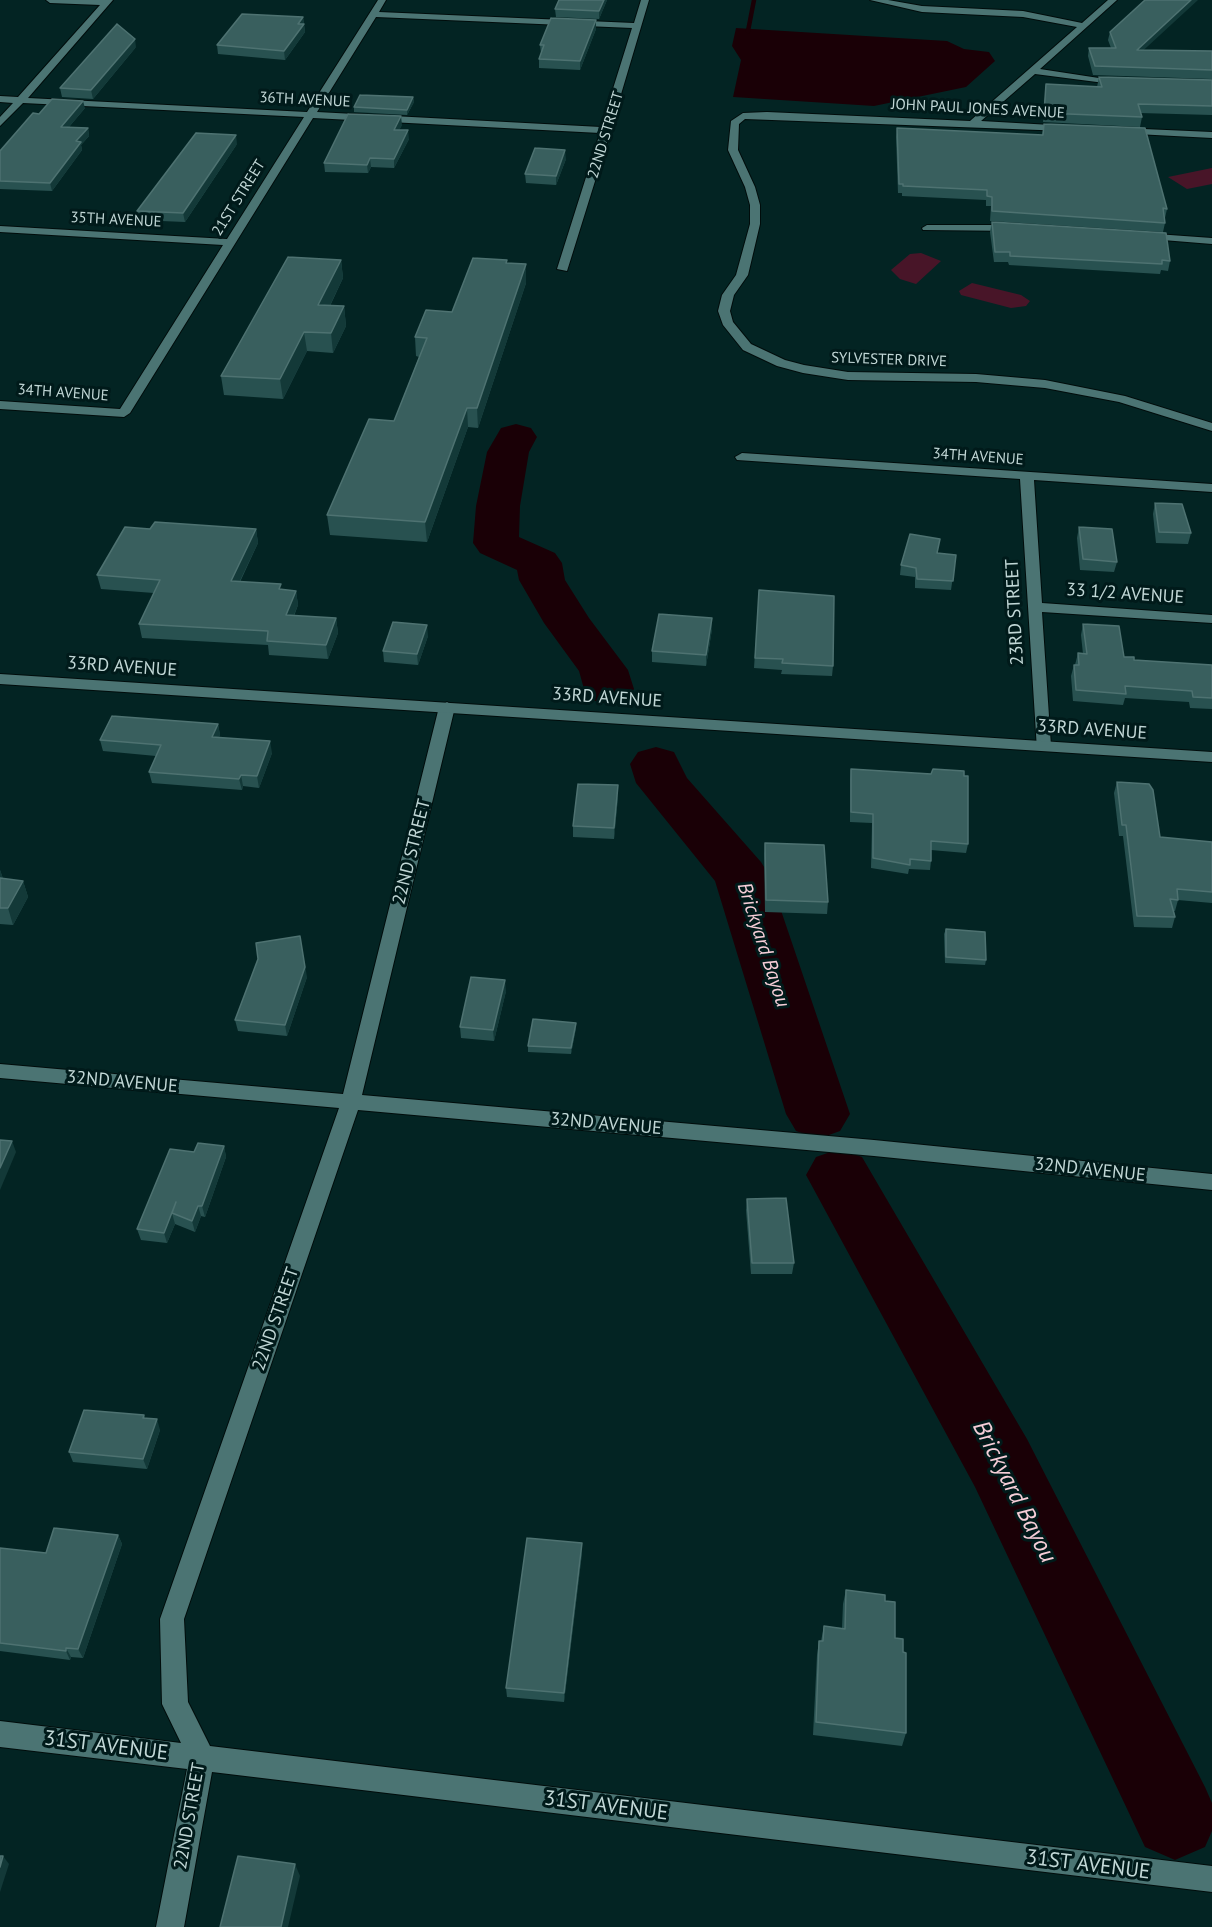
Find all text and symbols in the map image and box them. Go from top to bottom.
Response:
street label: 36TH AVENUE [259,89,351,111]
street label: 22ND STREET [584,89,628,181]
street label: JOHN PAUL JONES AVENUE [891,95,1065,123]
street label: 21ST STREET [209,157,269,239]
street label: 35TH AVENUE [70,209,162,231]
street label: SYLVESTER DRIVE [831,349,947,371]
street label: 34TH AVENUE [17,381,109,405]
street label: 34TH AVENUE [932,445,1024,469]
street label: 23RD STREET [1001,558,1029,666]
street label: 33 1/2 AVENUE [1065,579,1185,609]
street label: 33RD AVENUE [66,652,178,682]
street label: 33RD AVENUE [551,683,663,713]
street label: 33RD AVENUE [1036,715,1148,745]
street label: 22ND STREET [388,797,436,907]
water label: Brickyard Bayou [732,880,794,1010]
street label: 32ND AVENUE [66,1066,178,1098]
street label: 32ND AVENUE [550,1108,662,1140]
street label: 32ND AVENUE [1033,1153,1147,1187]
street label: 22ND STREET [248,1264,304,1374]
water label: Brickyard Bayou [966,1416,1062,1568]
street label: 31ST AVENUE [42,1726,170,1766]
street label: 22ND STREET [170,1761,210,1871]
street label: 31ST AVENUE [542,1786,670,1826]
street label: 31ST AVENUE [1024,1845,1152,1885]

